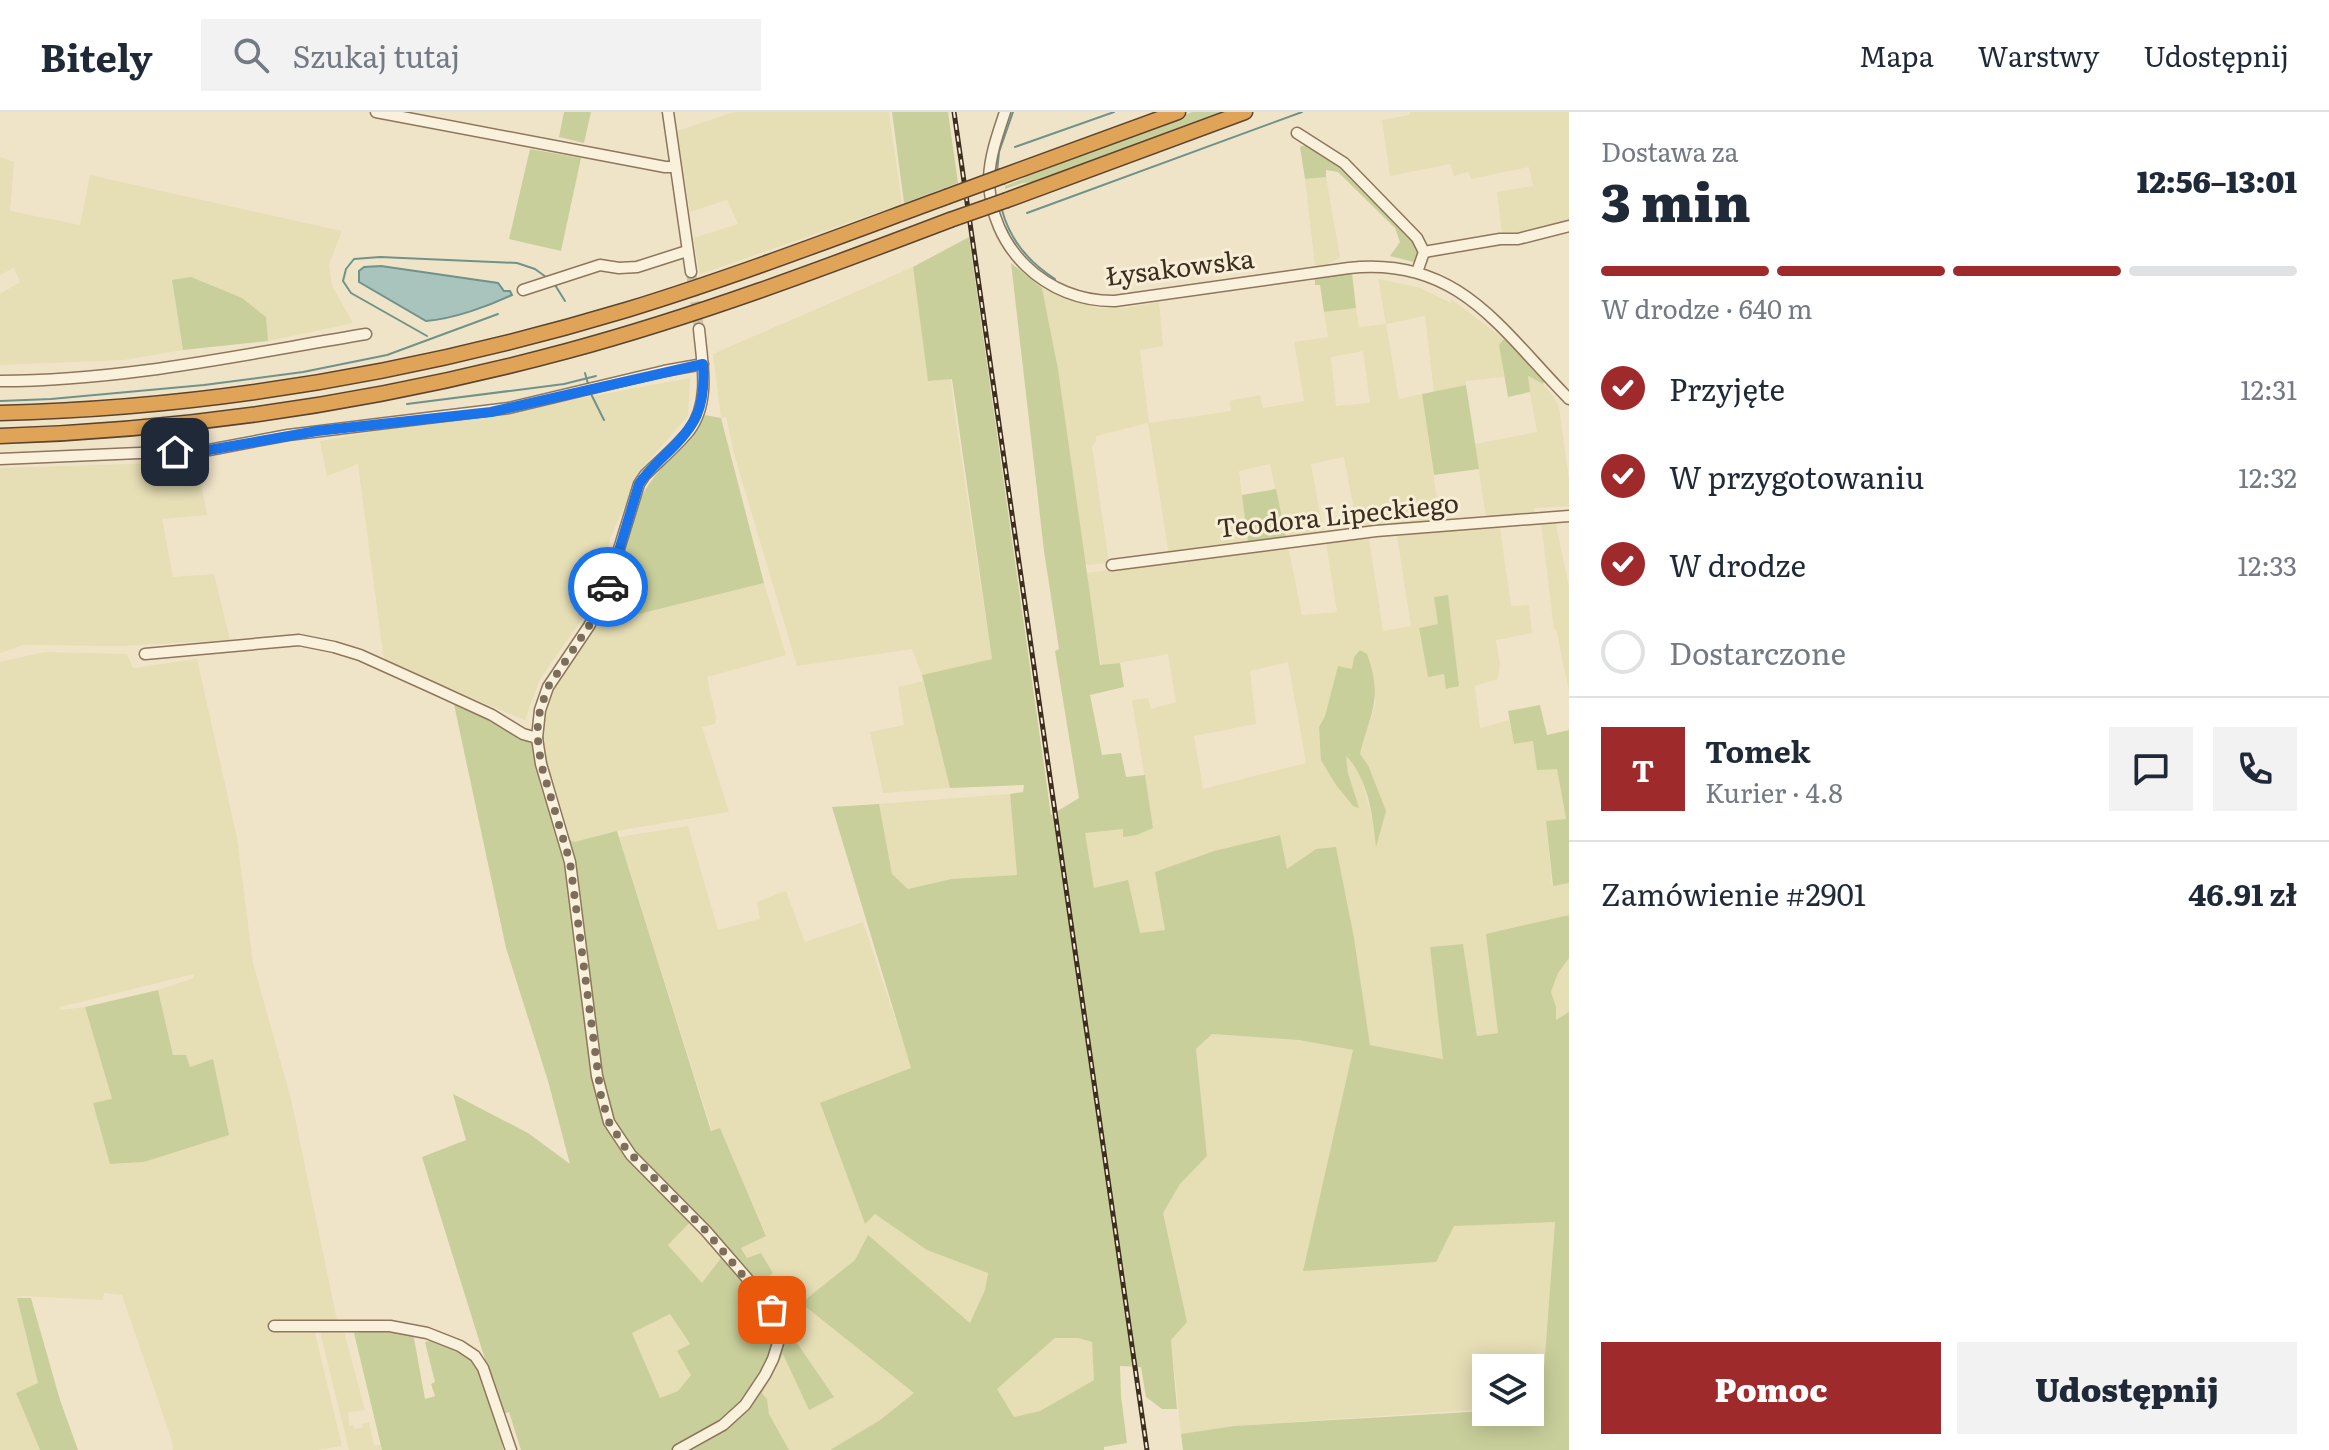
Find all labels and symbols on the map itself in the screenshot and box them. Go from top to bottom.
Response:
street label: Łysakowska [1103,237,1256,294]
pin [141,418,209,486]
street label: Teodora Lipeckiego [1215,481,1461,546]
courier [568,547,648,627]
pin [738,1276,806,1344]

